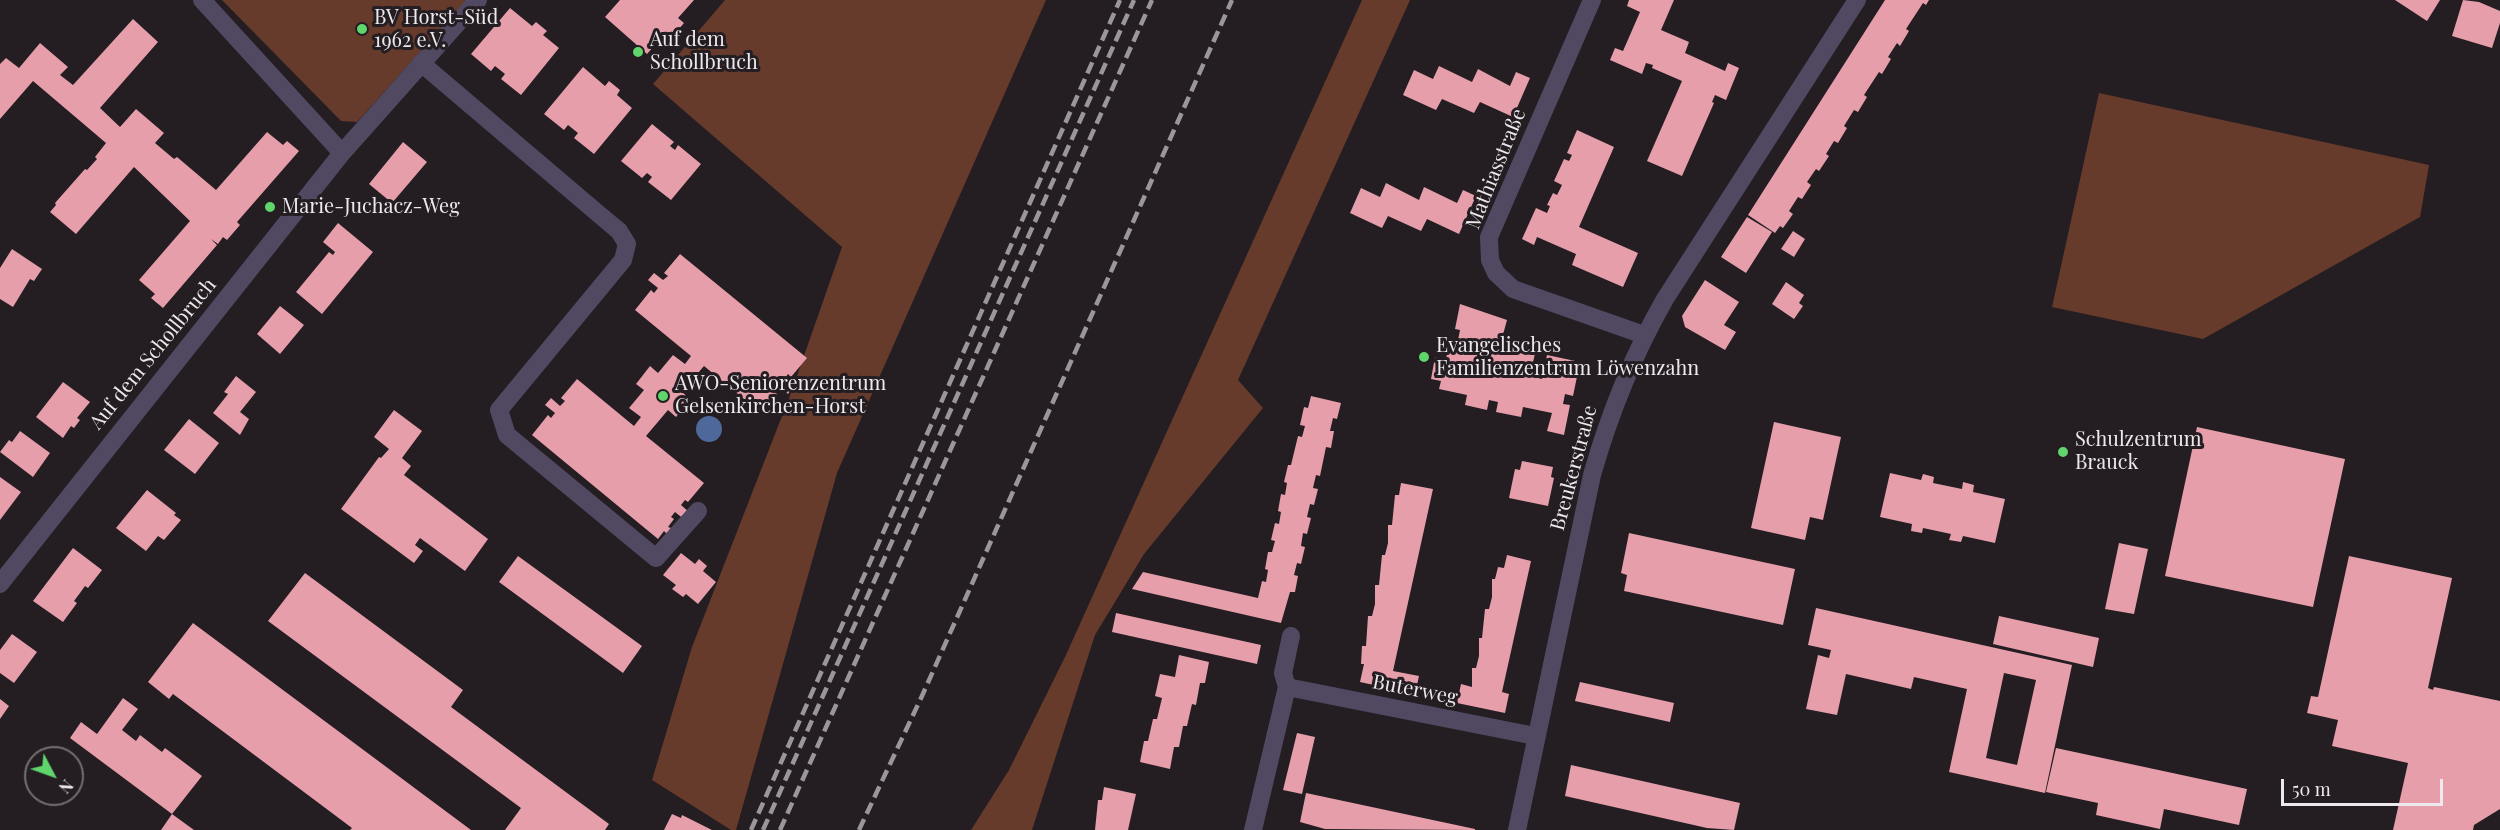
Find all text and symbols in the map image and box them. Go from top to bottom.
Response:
place label: BV Horst-Süd 1962 e.V. [374,6,498,53]
marker: BV Horst-Süd 1962 e.V. [355,22,369,36]
place label: Auf dem Schollbruch [650,28,758,75]
marker: Auf dem Schollbruch [631,45,645,59]
street label: Mathiasstraße [1461,105,1531,233]
place label: Marie-Juchacz-Weg [282,195,460,219]
marker: Marie-Juchacz-Weg [263,200,277,214]
street label: Auf dem Schollbruch [85,274,221,434]
place label: Evangelisches Familienzentrum Löwenzahn [1436,334,1699,381]
marker: Evangelisches Familienzentrum Löwenzahn [1417,350,1431,364]
place label: AWO-Seniorenzentrum Gelsenkirchen-Horst [675,372,886,419]
marker: AWO-Seniorenzentrum Gelsenkirchen-Horst [656,389,670,403]
street label: Breukerstraße [1546,403,1602,533]
place label: Schulzentrum Brauck [2075,428,2202,475]
marker: Schulzentrum Brauck [2056,445,2070,459]
street label: Buterweg [1370,670,1460,710]
north arrow [24,746,84,806]
scale bar [2284,767,2446,805]
text: N [55,776,78,798]
text: 50 m [2292,777,2331,801]

